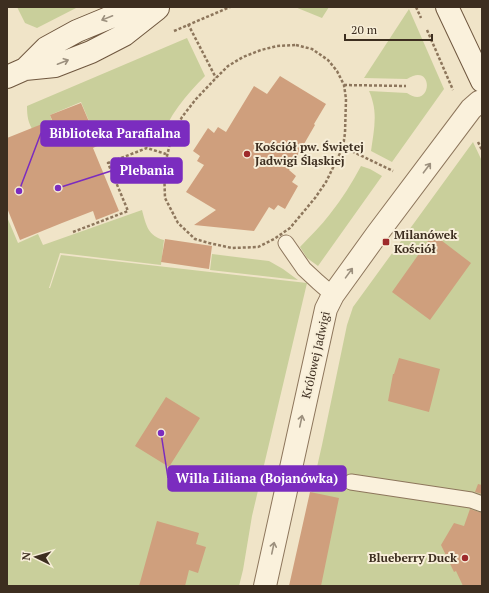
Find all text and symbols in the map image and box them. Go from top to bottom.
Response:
one-way arrow [101,15,113,23]
scale bar [345,16,432,42]
text: 20 m [351,22,378,37]
one-way arrow [56,58,68,66]
callout: Biblioteka Parafialna [41,121,189,146]
text: Biblioteka Parafialna [49,124,181,142]
place label: Kościół pw. Świętej Jadwigi Śląskiej [255,139,364,168]
marker: Kościół pw. Świętej Jadwigi Śląskiej [242,149,252,159]
callout: Plebania [111,158,182,183]
text: Plebania [120,161,175,179]
one-way arrow [422,163,431,174]
place label: Milanówek Kościół [394,227,457,256]
marker: Milanówek Kościół [381,237,391,247]
one-way arrow [345,267,353,278]
street label: Królowej Jadwigi [298,309,333,400]
one-way arrow [298,415,305,428]
callout: Willa Liliana (Bojanówka) [168,466,346,491]
text: Willa Liliana (Bojanówka) [176,469,338,487]
north arrow [16,537,56,577]
one-way arrow [270,542,278,555]
place label: Blueberry Duck [369,550,457,565]
text: N [19,551,33,561]
marker: Blueberry Duck [460,553,470,563]

